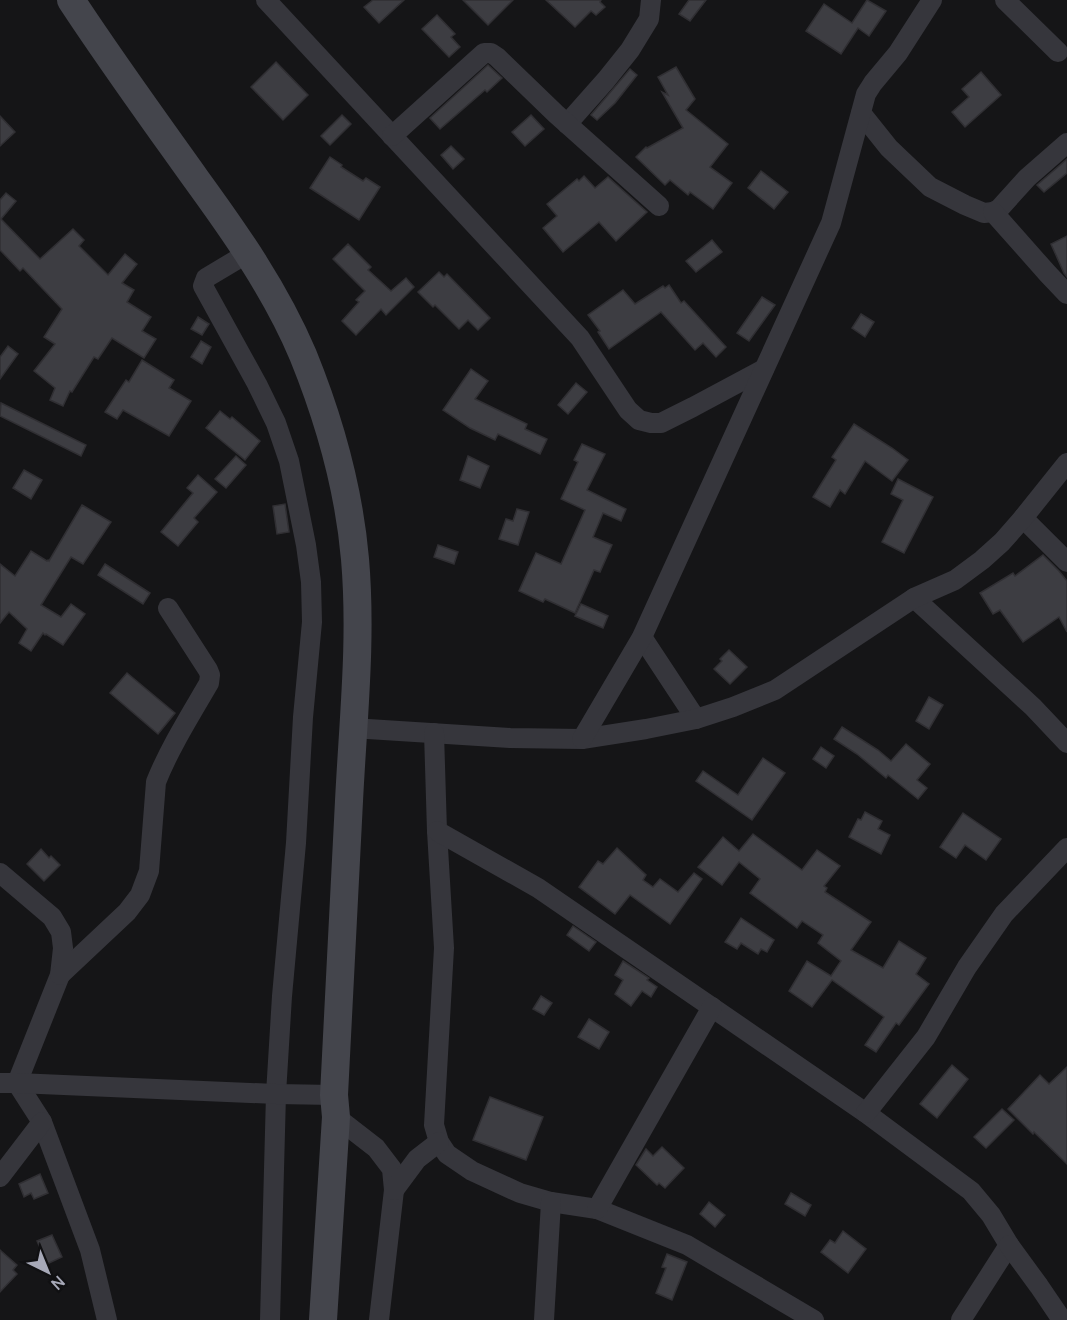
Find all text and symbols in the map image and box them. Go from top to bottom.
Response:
north arrow [18,1242,78,1302]
text: N [47,1271,70,1295]

